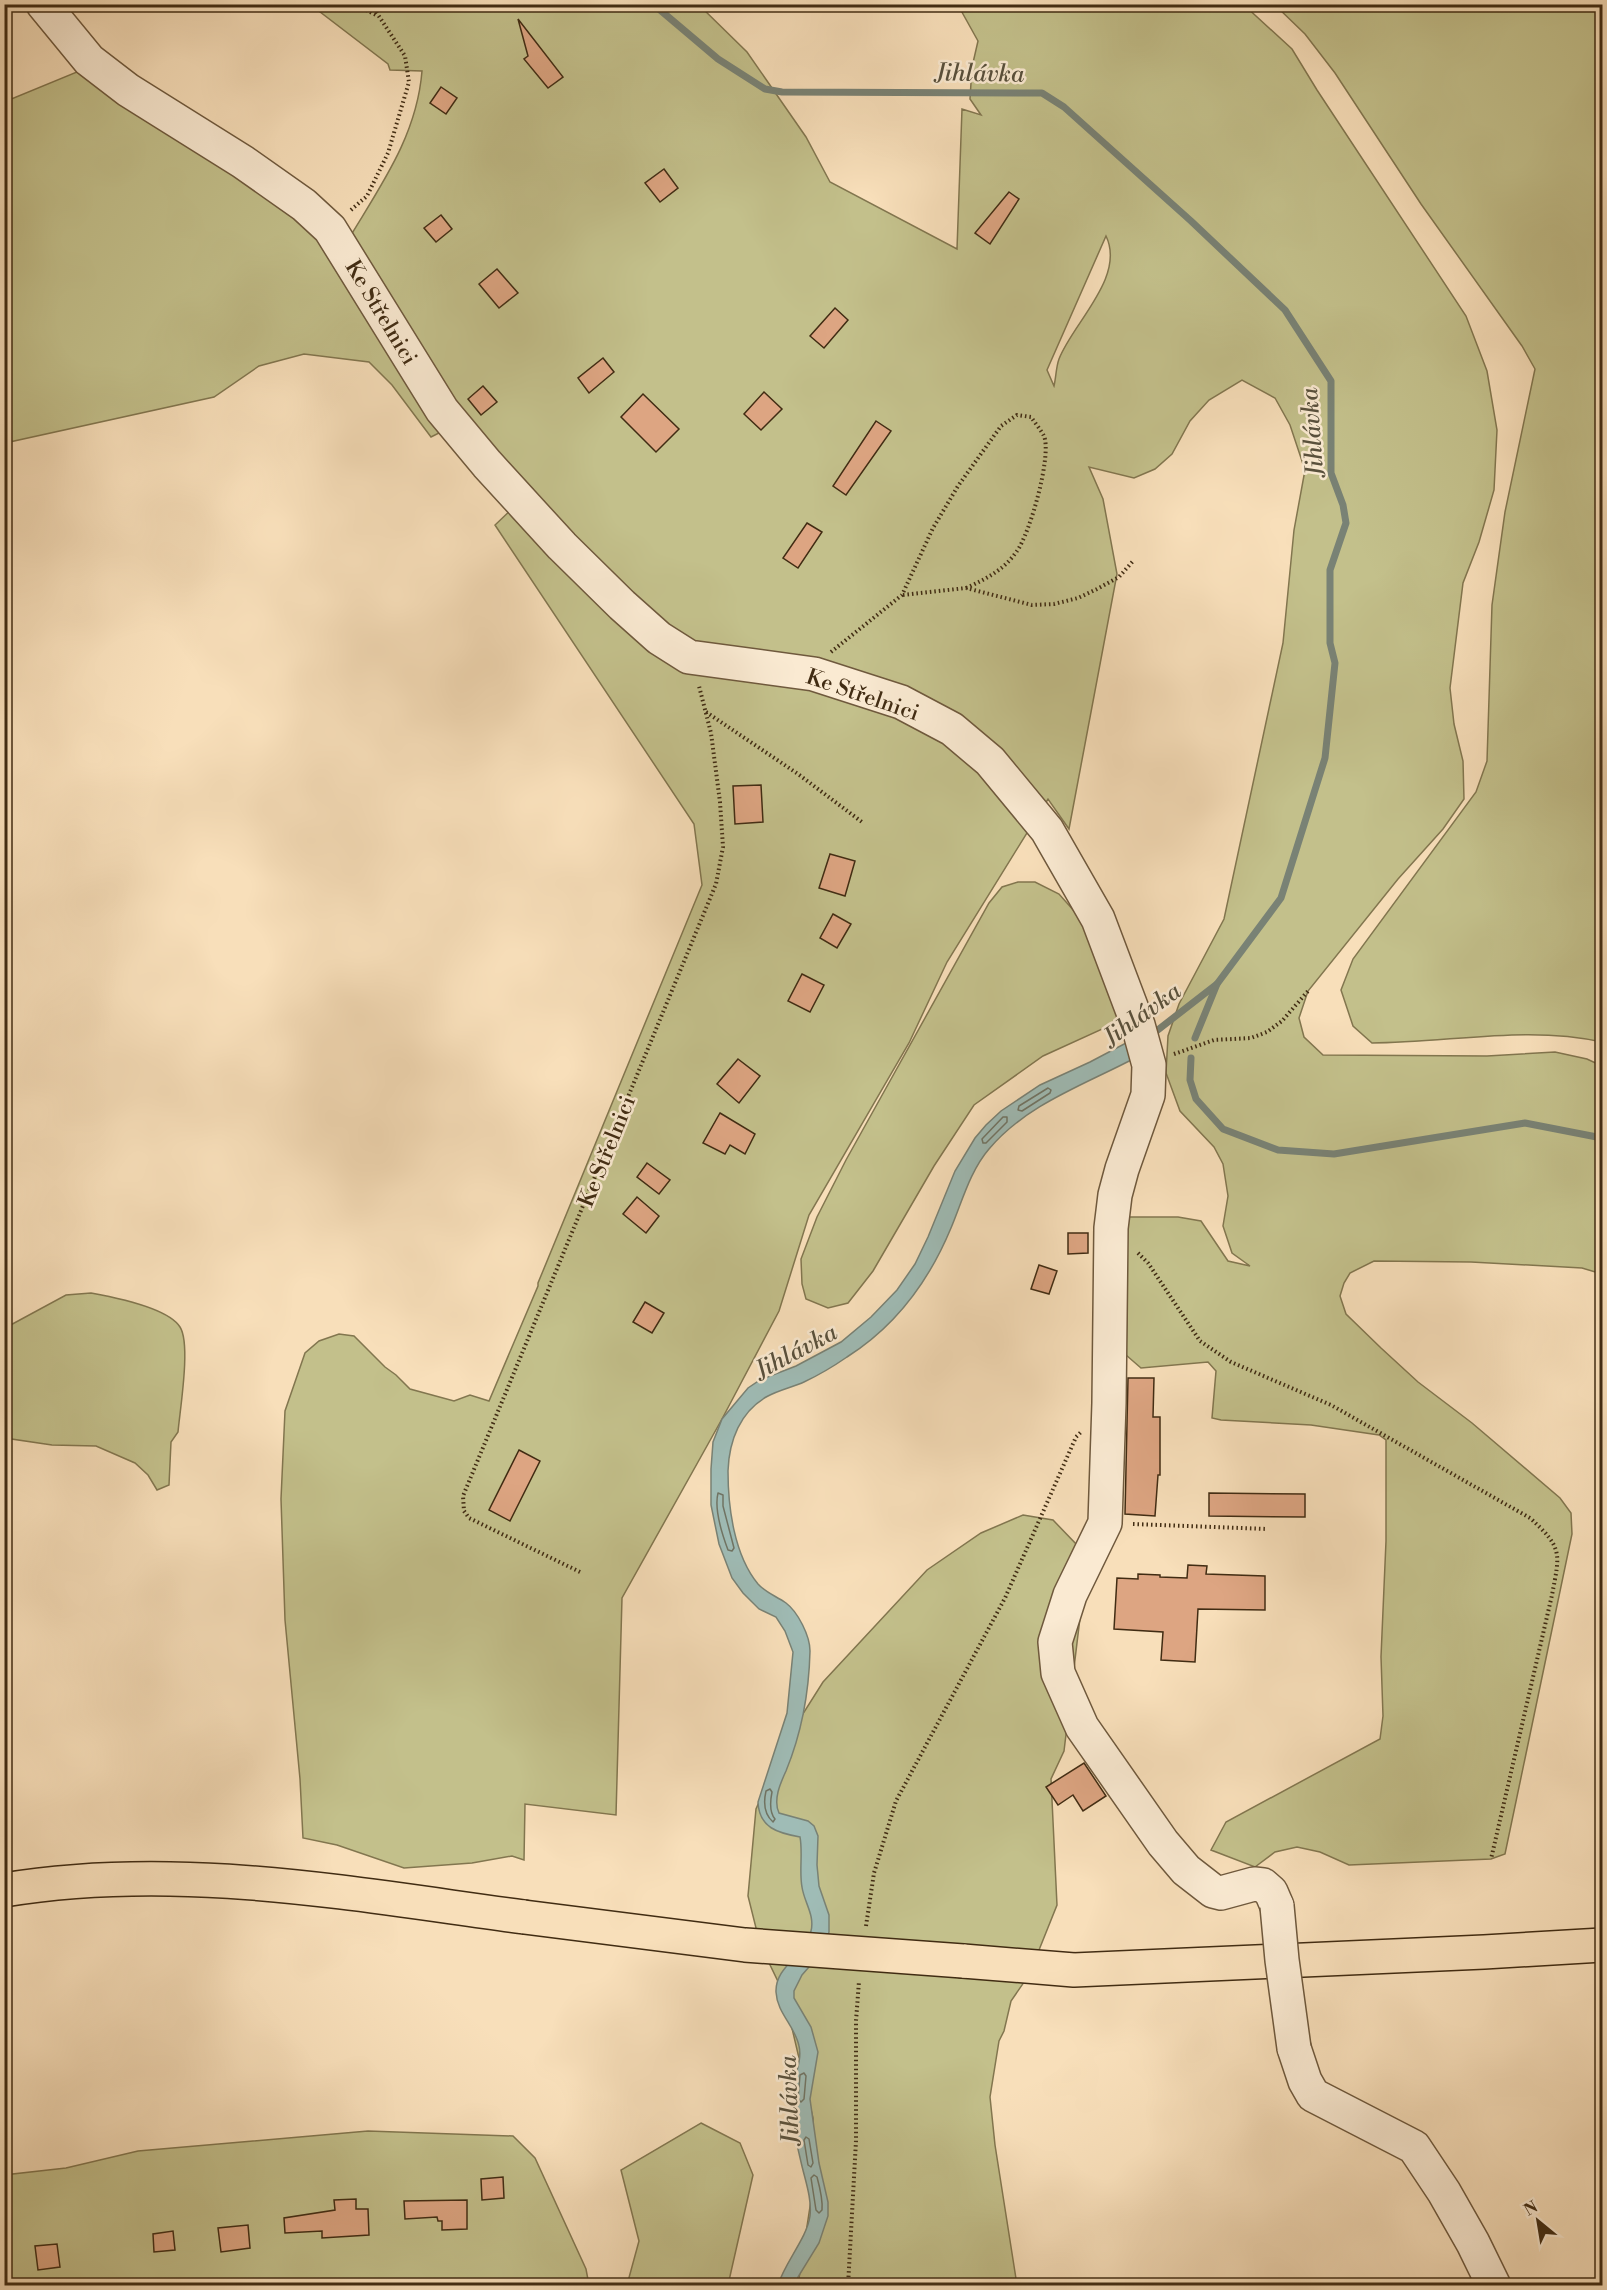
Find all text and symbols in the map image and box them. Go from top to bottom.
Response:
water label: Jihlávka [933,58,1025,90]
street label: Ke Střelnici [339,255,423,370]
water label: Jihlávka [1295,386,1331,480]
street label: Ke Střelnici [802,663,923,727]
water label: Jihlávka [1096,976,1188,1055]
street label: Ke Střelnici [573,1092,642,1211]
water label: Jihlávka [748,1318,843,1387]
water label: Jihlávka [773,2055,807,2148]
north arrow [1508,2191,1568,2251]
text: N [1521,2197,1542,2221]

